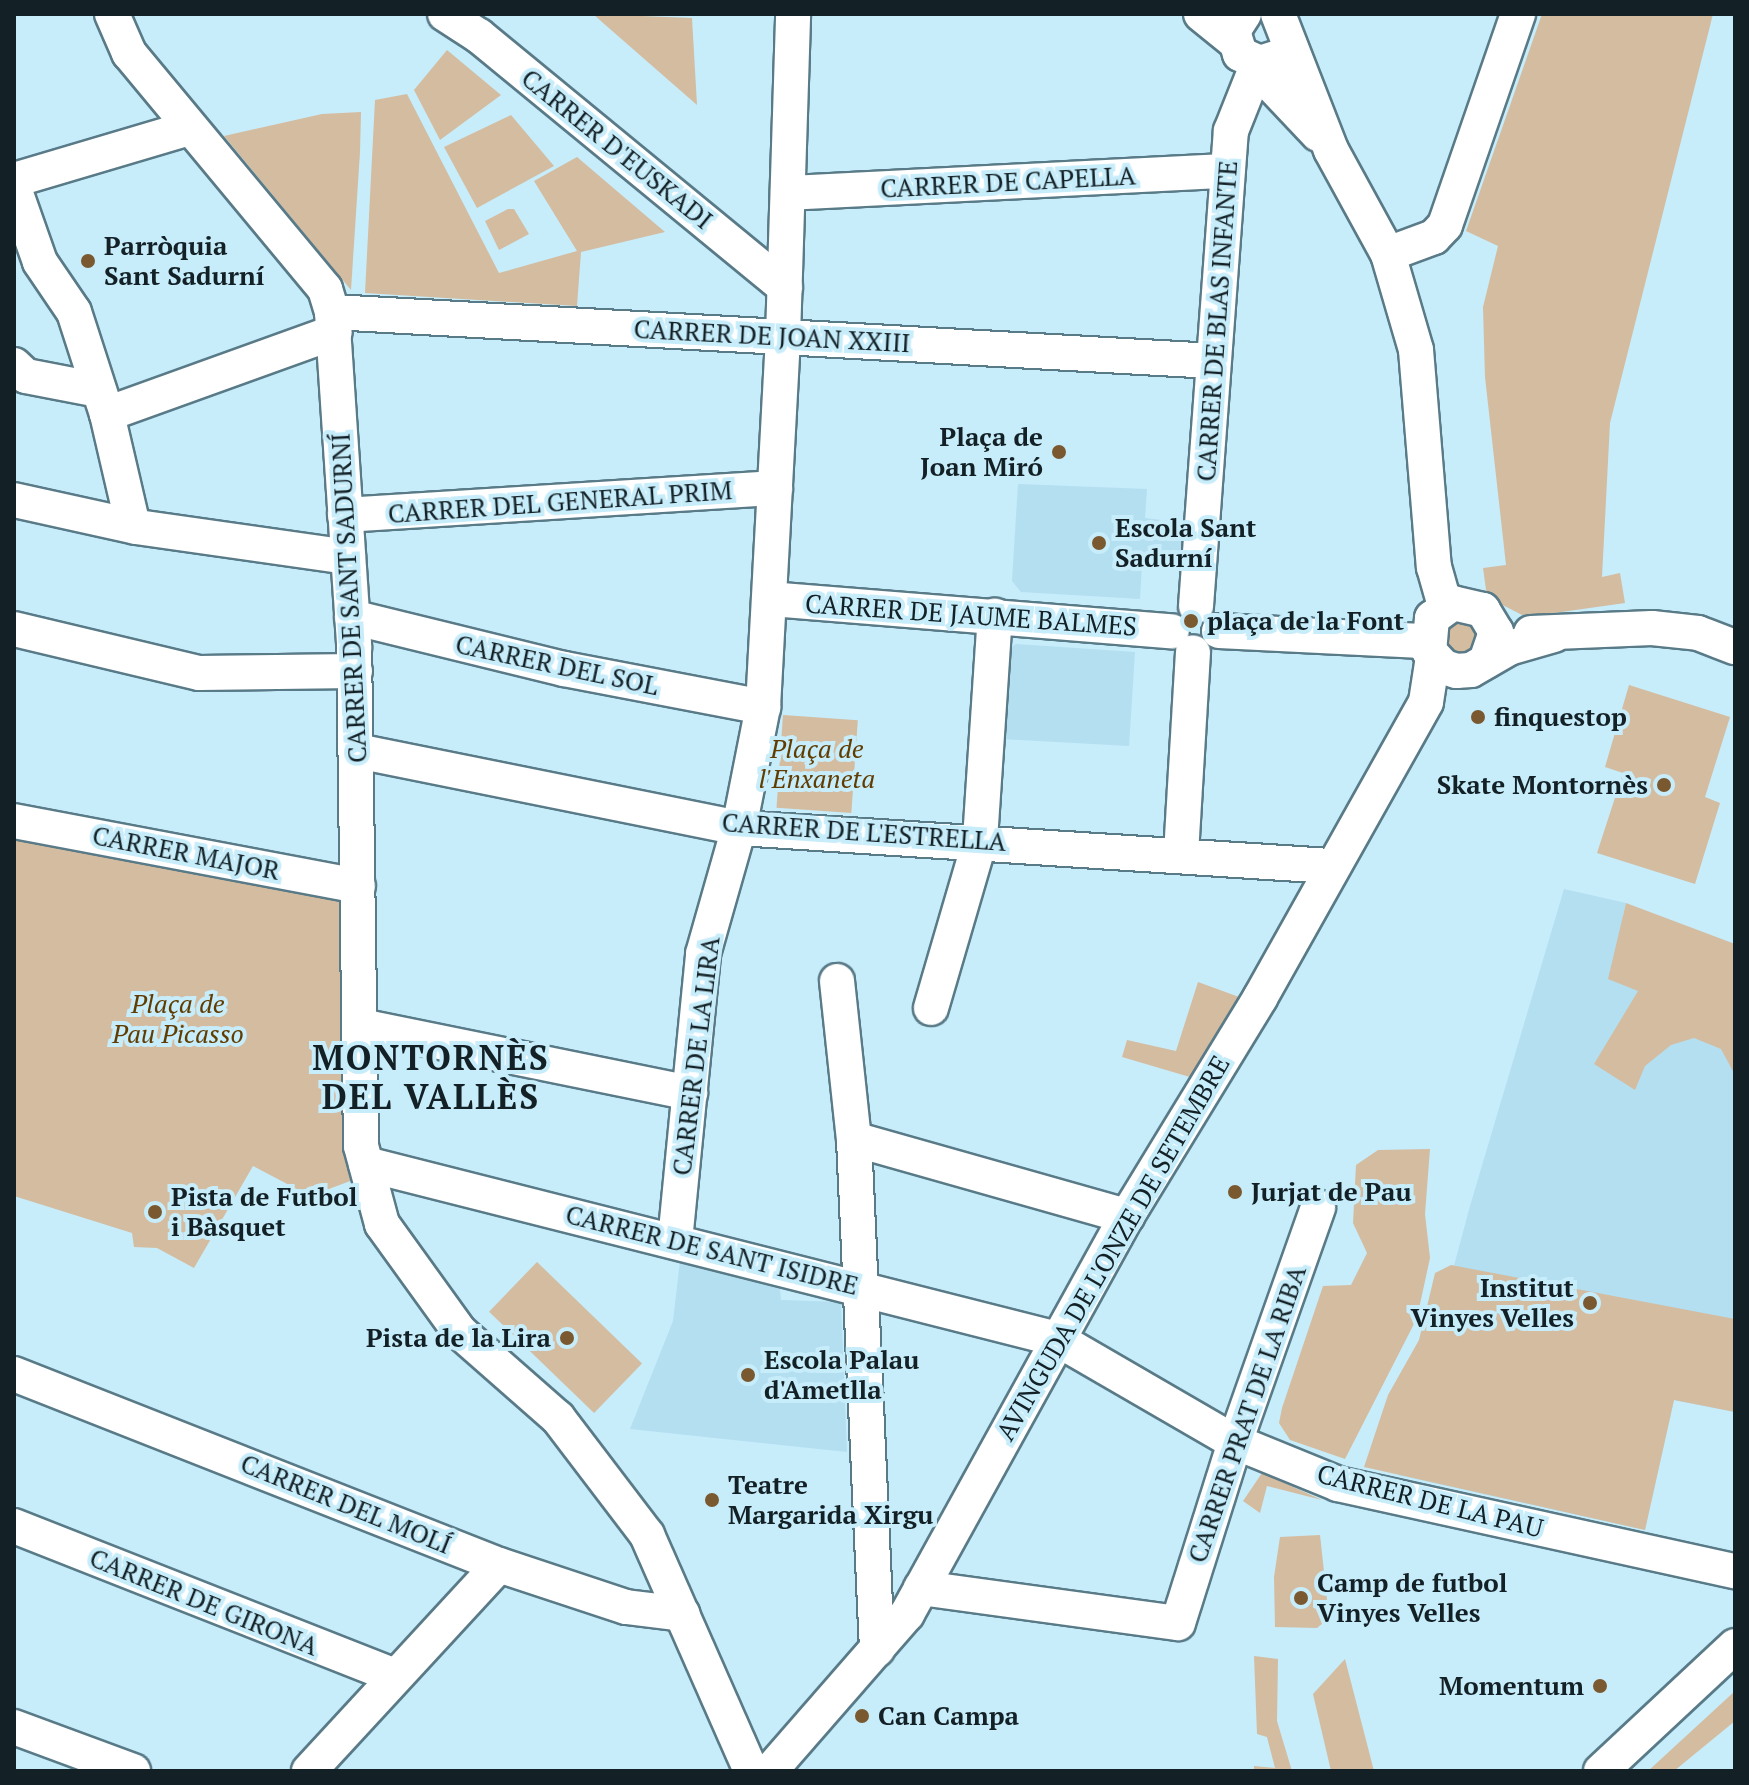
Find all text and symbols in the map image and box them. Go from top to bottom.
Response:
street label: CARRER D'EUSKADI [515,62,719,236]
street label: CARRER DE CAPELLA [880,160,1136,204]
street label: CARRER DE BLAS INFANTE [1190,160,1244,482]
place label: Parròquia Sant Sadurní [104,230,264,292]
marker: Parròquia Sant Sadurní [79,252,97,270]
street label: CARRER DE JOAN XXIII [633,313,911,359]
place label: Plaça de Joan Miró [920,421,1043,482]
street label: CARRER DE SANT SADURNÍ [325,432,373,764]
marker: Plaça de Joan Miró [1050,443,1068,461]
street label: CARRER DEL GENERAL PRIM [387,474,733,530]
place label: Escola Sant Sadurní [1115,512,1256,574]
marker: Escola Sant Sadurní [1090,534,1108,552]
street label: CARRER DE JAUME BALMES [804,588,1138,642]
place label: plaça de la Font [1207,605,1404,637]
marker: plaça de la Font [1182,612,1200,630]
street label: CARRER DEL SOL [453,628,661,702]
place label: finquestop [1494,701,1627,733]
marker: finquestop [1469,708,1487,726]
park label: Plaça de l'Enxaneta [759,733,875,794]
place label: Skate Montornès [1437,769,1648,801]
marker: Skate Montornès [1655,776,1673,794]
street label: CARRER DE L'ESTRELLA [721,806,1007,858]
street label: CARRER MAJOR [90,820,282,886]
street label: CARRER DE LA LIRA [666,935,726,1177]
park label: Plaça de Pau Picasso [112,988,244,1050]
district label: MONTORNÈS DEL VALLÈS [312,1037,550,1116]
street label: AVINGUDA DE L'ONZE DE SETEMBRE [990,1050,1236,1446]
place label: Jurjat de Pau [1251,1176,1412,1208]
place label: Pista de Futbol i Bàsquet [171,1181,357,1242]
marker: Jurjat de Pau [1226,1183,1244,1201]
street label: CARRER DE SANT ISIDRE [563,1199,861,1301]
marker: Pista de Futbol i Bàsquet [146,1203,164,1221]
street label: CARRER PRAT DE LA RIBA [1181,1261,1313,1567]
place label: Institut Vinyes Velles [1410,1272,1574,1334]
marker: Institut Vinyes Velles [1581,1294,1599,1312]
place label: Pista de la Lira [366,1322,551,1354]
marker: Pista de la Lira [558,1329,576,1347]
place label: Escola Palau d'Ametlla [764,1344,919,1406]
marker: Escola Palau d'Ametlla [739,1366,757,1384]
street label: CARRER DEL MOLÍ [236,1448,456,1560]
street label: CARRER DE LA PAU [1314,1458,1546,1544]
place label: Teatre Margarida Xirgu [728,1469,934,1530]
marker: Teatre Margarida Xirgu [703,1491,721,1509]
street label: CARRER DE GIRONA [85,1542,323,1662]
place label: Camp de futbol Vinyes Velles [1317,1567,1507,1628]
marker: Camp de futbol Vinyes Velles [1292,1589,1310,1607]
place label: Momentum [1439,1670,1584,1702]
marker: Momentum [1591,1677,1609,1695]
place label: Can Campa [878,1700,1019,1732]
marker: Can Campa [853,1707,871,1725]

